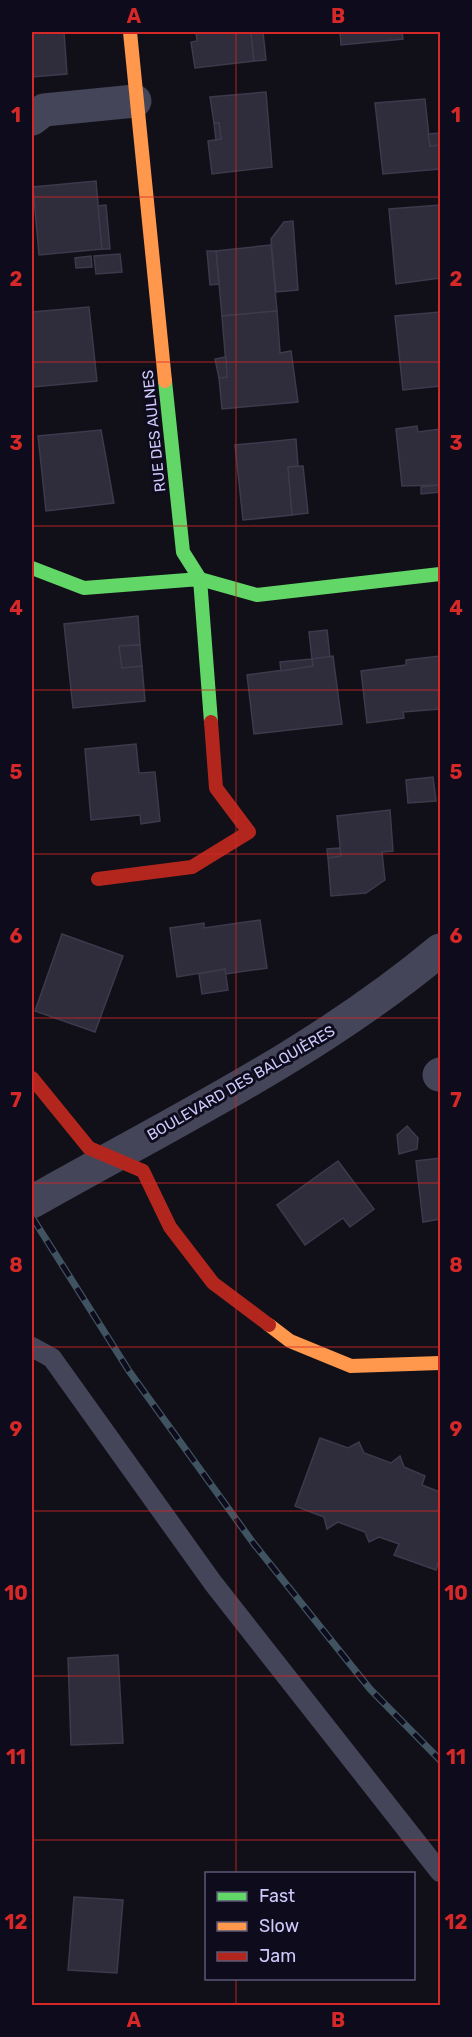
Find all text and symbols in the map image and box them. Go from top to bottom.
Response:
text: A [127,4,142,28]
text: B [331,4,345,28]
text: 1 [11,103,21,127]
text: 1 [451,103,461,127]
text: 2 [10,267,23,291]
text: 2 [450,267,463,291]
street label: RUE DES AULNES [139,369,169,493]
text: 3 [9,431,23,455]
text: 3 [449,431,463,455]
text: 4 [9,596,23,620]
text: 4 [449,596,463,620]
text: 5 [10,760,23,784]
text: 5 [450,760,463,784]
text: 6 [9,924,23,948]
text: 6 [449,924,463,948]
street label: BOULEVARD DES BALQUIÈRES [144,1022,338,1144]
text: 7 [10,1088,22,1112]
text: 7 [450,1088,462,1112]
text: 8 [9,1253,23,1277]
text: 8 [449,1253,463,1277]
text: 9 [10,1417,23,1441]
text: 9 [450,1417,463,1441]
text: 10 [4,1581,28,1605]
text: 10 [444,1581,468,1605]
text: 11 [6,1745,26,1769]
text: 11 [446,1745,466,1769]
legend [205,1872,415,1980]
text: Fast [259,1885,295,1907]
text: 12 [5,1910,27,1934]
text: 12 [445,1910,467,1934]
text: Slow [259,1915,299,1937]
text: Jam [259,1945,296,1967]
text: A [127,2008,142,2032]
text: B [331,2008,345,2032]

